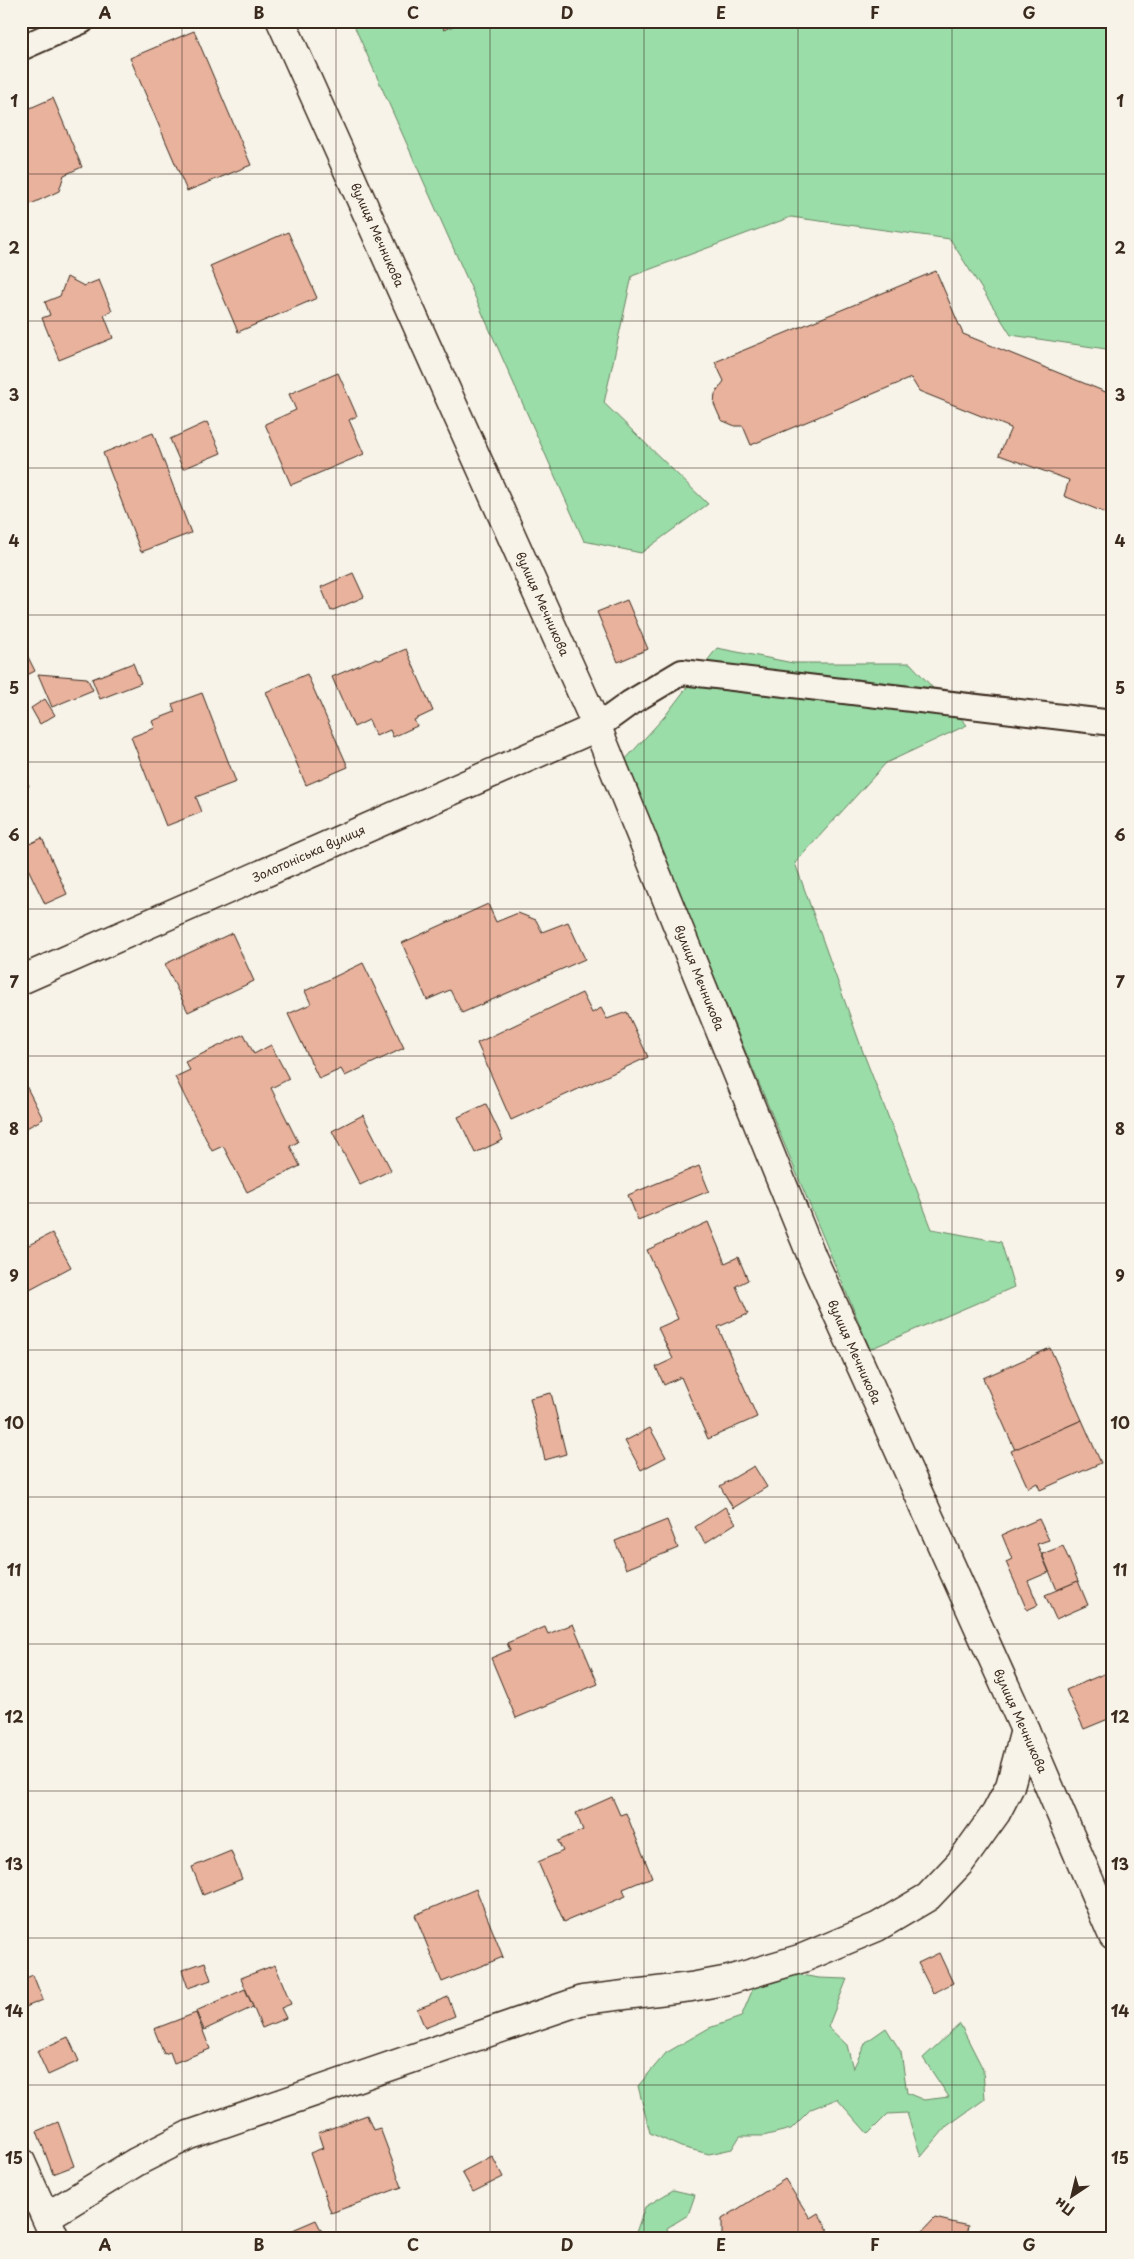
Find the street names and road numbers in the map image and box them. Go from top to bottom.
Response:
street label: вулиця Мечникова [347,179,409,290]
street label: вулиця Мечникова [512,548,574,659]
street label: Золотоніська вулиця [249,820,368,886]
street label: вулиця Мечникова [670,922,730,1034]
street label: вулиця Мечникова [824,1296,886,1407]
street label: вулиця Мечникова [990,1665,1052,1776]

